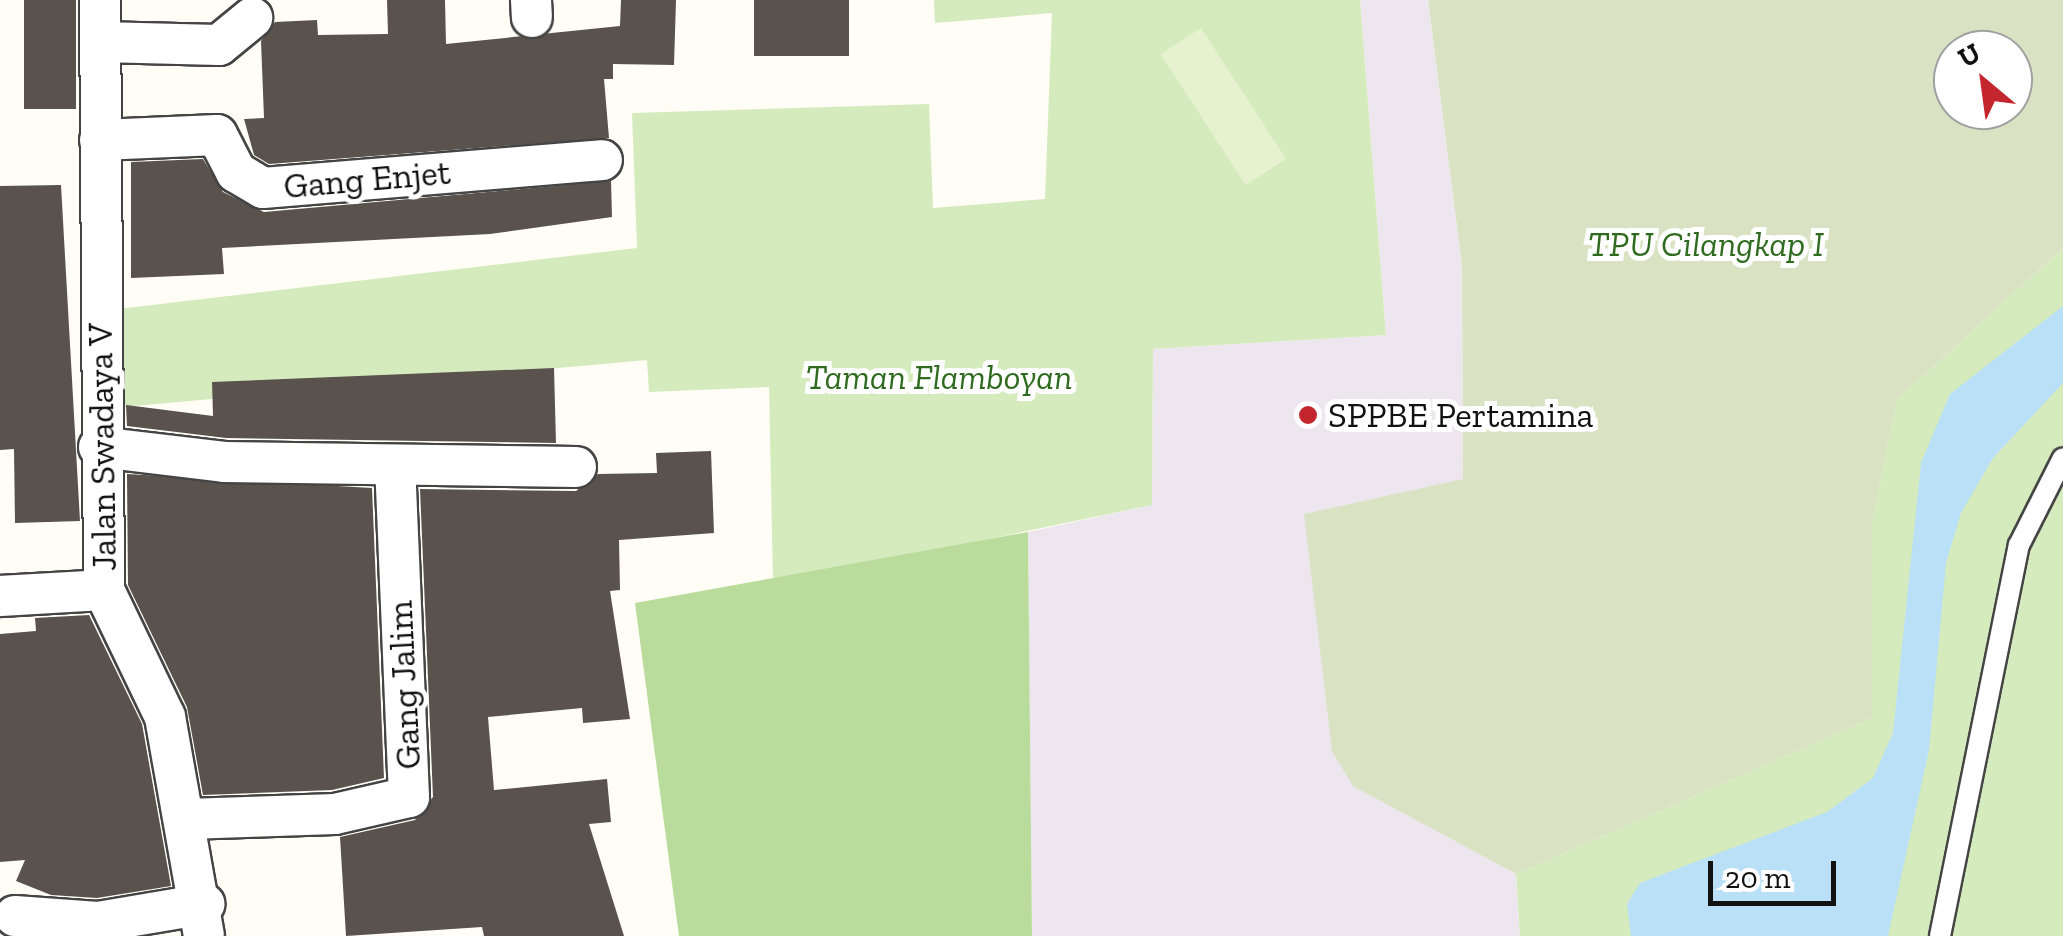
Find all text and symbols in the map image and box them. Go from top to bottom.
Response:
north arrow [1933,30,2033,130]
text: U [1952,36,1986,74]
street label: Gang Enjet [282,151,452,207]
park label: TPU Cilangkap I [1588,223,1824,265]
street label: Jalan Swadaya V [79,322,125,572]
park label: Taman Flamboyan [806,356,1072,398]
place label: SPPBE Pertamina [1328,394,1593,436]
marker: SPPBE Pertamina [1297,404,1319,426]
street label: Gang Jalim [379,599,429,771]
scale bar [1713,841,1840,903]
text: 20 m [1725,860,1790,896]

